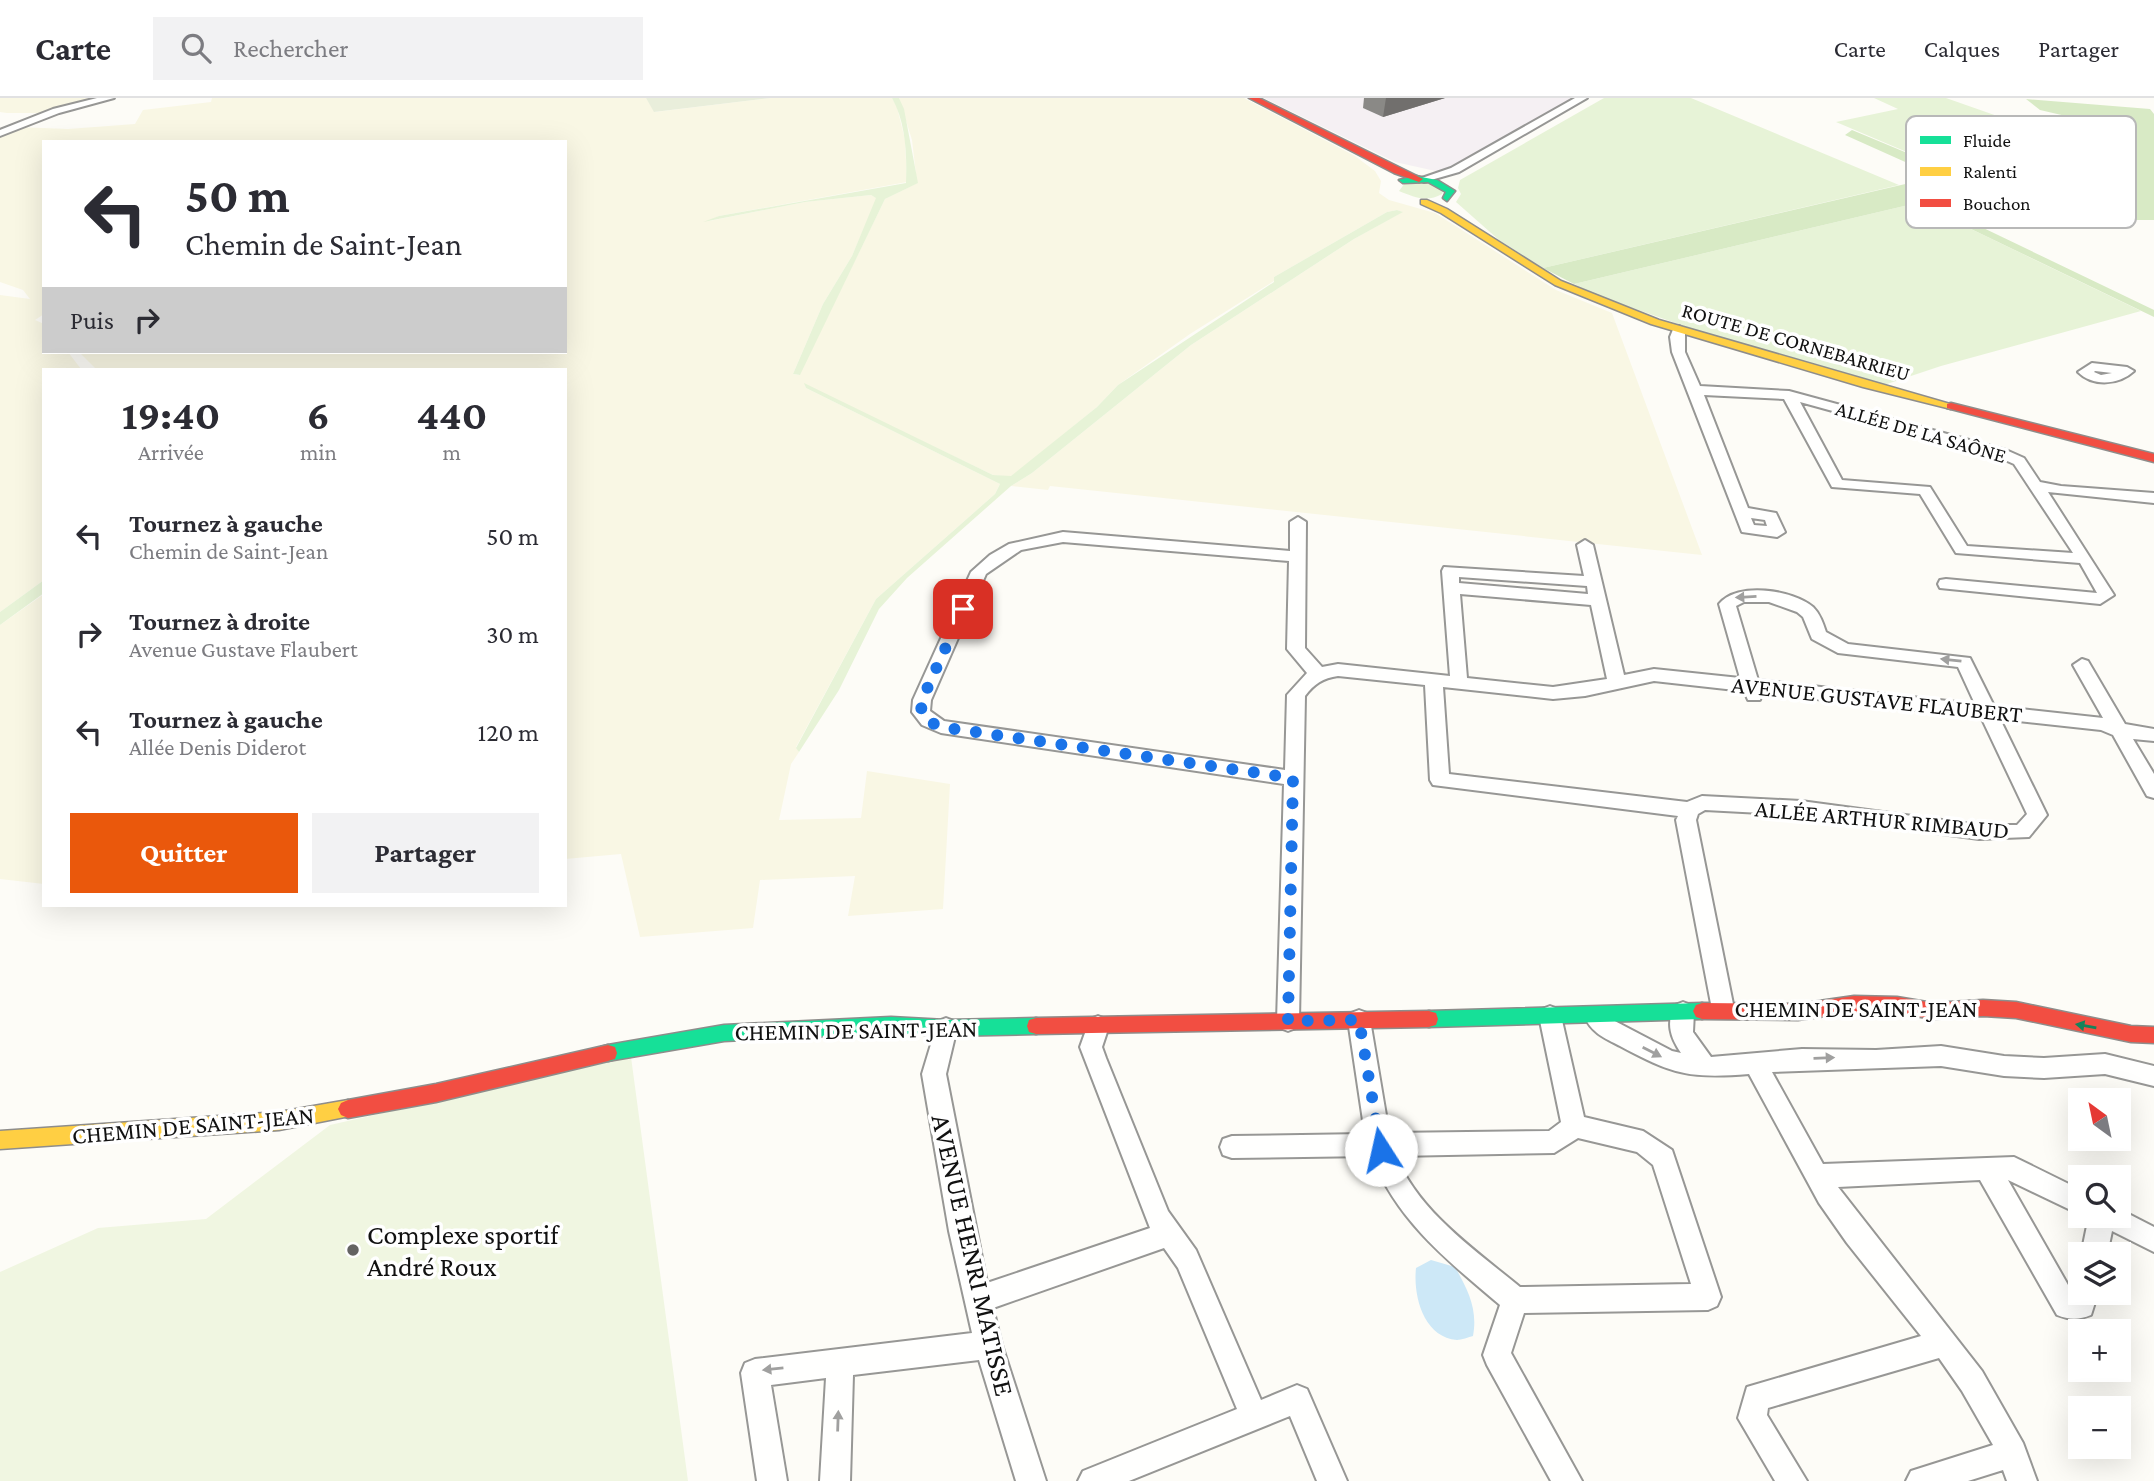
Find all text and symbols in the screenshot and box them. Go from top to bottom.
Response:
search box [153,17,643,80]
icon: search [177,29,215,67]
text: Carte [35,30,111,67]
text: Rechercher [233,34,349,63]
text: Carte [1834,35,1886,62]
text: Calques [1924,35,2000,62]
text: Partager [2038,35,2119,62]
legend [1906,116,2136,228]
text: Fluide [1963,130,2011,151]
text: Ralenti [1963,161,2017,182]
icon: left [70,168,161,259]
text: 50 m [185,168,290,223]
text: Bouchon [1963,193,2031,214]
text: Chemin de Saint-Jean [185,226,462,262]
street label: ROUTE DE CORNEBARRIEU [1679,298,1913,386]
icon: right [128,301,166,339]
text: Puis [70,306,114,335]
text: 19:40 [122,391,220,438]
text: 6 [307,391,330,438]
text: 440 [416,391,487,438]
street label: ALLÉE DE LA SAÔNE [1833,396,2009,468]
text: Arrivée [138,439,204,465]
text: min [300,439,337,465]
text: m [443,439,461,465]
text: Tournez à gauche [129,509,323,538]
icon: left [70,517,108,555]
text: 50 m [486,522,539,551]
text: Chemin de Saint-Jean [129,538,328,564]
pin [933,579,993,639]
icon: arrive [944,590,982,628]
one-way arrow [1735,592,1757,603]
text: Tournez à droite [129,607,310,636]
icon: right [70,615,108,653]
text: 30 m [486,620,539,649]
text: Avenue Gustave Flaubert [129,636,358,662]
one-way arrow [1939,655,1961,666]
street label: AVENUE GUSTAVE FLAUBERT [1730,670,2024,728]
text: Tournez à gauche [129,705,323,734]
icon: left [70,713,108,751]
text: 120 m [478,718,539,747]
text: Allée Denis Diderot [129,734,306,760]
street label: ALLÉE ARTHUR RIMBAUD [1754,794,2010,844]
button: Quitter [70,813,298,893]
button: Partager [312,813,539,893]
street label: CHEMIN DE SAINT-JEAN [1735,995,1977,1022]
street label: CHEMIN DE SAINT-JEAN [734,1014,978,1046]
one-way arrow [2075,1020,2097,1031]
one-way arrow [1642,1047,1662,1058]
one-way arrow [1813,1053,1835,1064]
north arrow [2068,1088,2132,1152]
map controls [2068,1088,2131,1459]
street label: CHEMIN DE SAINT-JEAN [71,1101,315,1149]
street label: AVENUE HENRI MATISSE [925,1111,1021,1399]
position arrow [1344,1113,1418,1187]
button: search [2068,1165,2131,1228]
place label: Complexe sportif André Roux [367,1219,560,1282]
marker: Complexe sportif André Roux [345,1242,361,1258]
button: layers [2068,1242,2131,1305]
button: + [2068,1319,2131,1382]
one-way arrow [762,1364,784,1375]
button: − [2068,1396,2131,1459]
one-way arrow [832,1410,843,1432]

